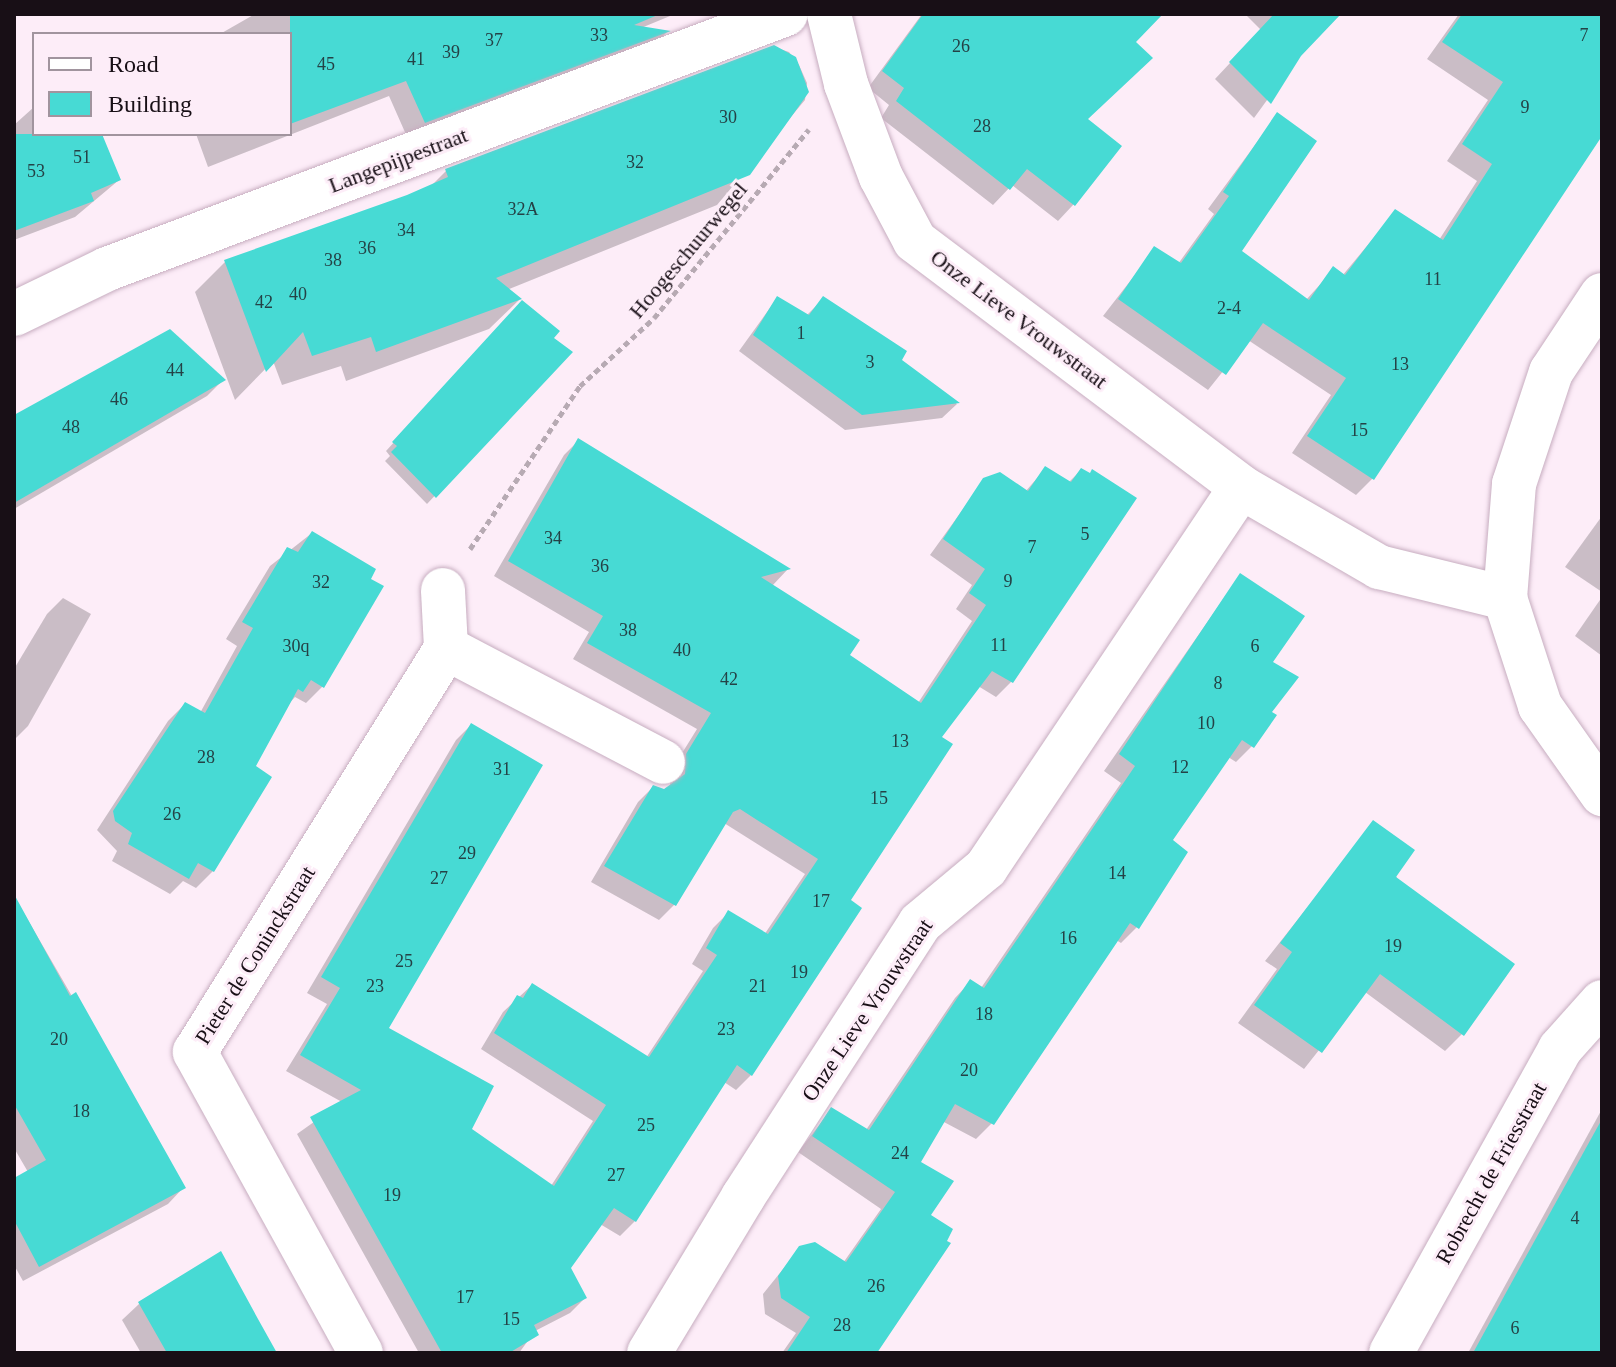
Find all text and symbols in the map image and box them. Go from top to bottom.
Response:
house number: 33 [590,24,608,46]
house number: 7 [1580,24,1588,46]
house number: 37 [485,29,503,51]
legend [32,32,292,136]
house number: 26 [952,35,970,57]
house number: 39 [442,41,460,63]
house number: 41 [407,48,425,70]
text: Road [108,51,159,77]
house number: 45 [317,53,335,75]
text: Building [108,91,192,117]
house number: 9 [1520,96,1530,118]
house number: 30 [719,106,737,128]
house number: 28 [973,115,991,137]
street label: Langepijpestraat [325,121,471,199]
house number: 51 [73,146,91,168]
house number: 32 [626,151,644,173]
house number: 53 [27,160,45,182]
street label: Hoogeschuurwegel [623,176,753,324]
house number: 32A [508,198,538,220]
house number: 34 [397,219,415,241]
house number: 36 [358,237,376,259]
street label: Onze Lieve Vrouwstraat [925,244,1113,394]
house number: 38 [324,249,342,271]
house number: 11 [1424,268,1442,290]
house number: 40 [289,283,307,305]
house number: 42 [255,291,273,313]
house number: 2-4 [1217,297,1241,319]
house number: 1 [796,322,806,344]
house number: 3 [866,351,874,373]
house number: 13 [1391,353,1409,375]
house number: 44 [166,359,184,381]
house number: 46 [110,388,128,410]
house number: 48 [62,416,80,438]
house number: 15 [1350,419,1368,441]
house number: 5 [1080,523,1090,545]
house number: 34 [544,527,562,549]
house number: 7 [1028,536,1036,558]
house number: 36 [591,555,609,577]
house number: 9 [1004,570,1012,592]
house number: 32 [312,571,330,593]
house number: 38 [619,619,637,641]
house number: 11 [990,634,1008,656]
house number: 30q [282,635,310,657]
house number: 6 [1250,635,1260,657]
house number: 40 [673,639,691,661]
house number: 42 [720,668,738,690]
house number: 8 [1214,672,1222,694]
house number: 10 [1197,712,1215,734]
house number: 13 [891,730,909,752]
house number: 28 [197,746,215,768]
house number: 12 [1171,756,1189,778]
house number: 31 [493,758,511,780]
house number: 15 [870,787,888,809]
house number: 26 [163,803,181,825]
house number: 29 [458,842,476,864]
street label: Pieter de Coninckstraat [189,861,321,1049]
house number: 14 [1108,862,1126,884]
house number: 27 [430,867,448,889]
house number: 17 [812,890,830,912]
street label: Onze Lieve Vrouwstraat [796,914,938,1106]
house number: 16 [1059,927,1077,949]
house number: 19 [1384,935,1402,957]
house number: 25 [395,950,413,972]
house number: 19 [790,961,808,983]
house number: 23 [366,975,384,997]
house number: 21 [749,975,767,997]
house number: 18 [975,1003,993,1025]
house number: 23 [717,1018,735,1040]
house number: 20 [50,1028,68,1050]
house number: 20 [960,1059,978,1081]
street label: Robrecht de Friesstraat [1430,1077,1552,1269]
house number: 18 [72,1100,90,1122]
house number: 25 [637,1114,655,1136]
house number: 24 [891,1142,909,1164]
house number: 27 [607,1164,625,1186]
house number: 19 [383,1184,401,1206]
house number: 4 [1570,1207,1580,1229]
house number: 26 [867,1275,885,1297]
house number: 17 [456,1286,474,1308]
house number: 15 [502,1308,520,1330]
house number: 28 [833,1314,851,1336]
house number: 6 [1510,1317,1520,1339]

